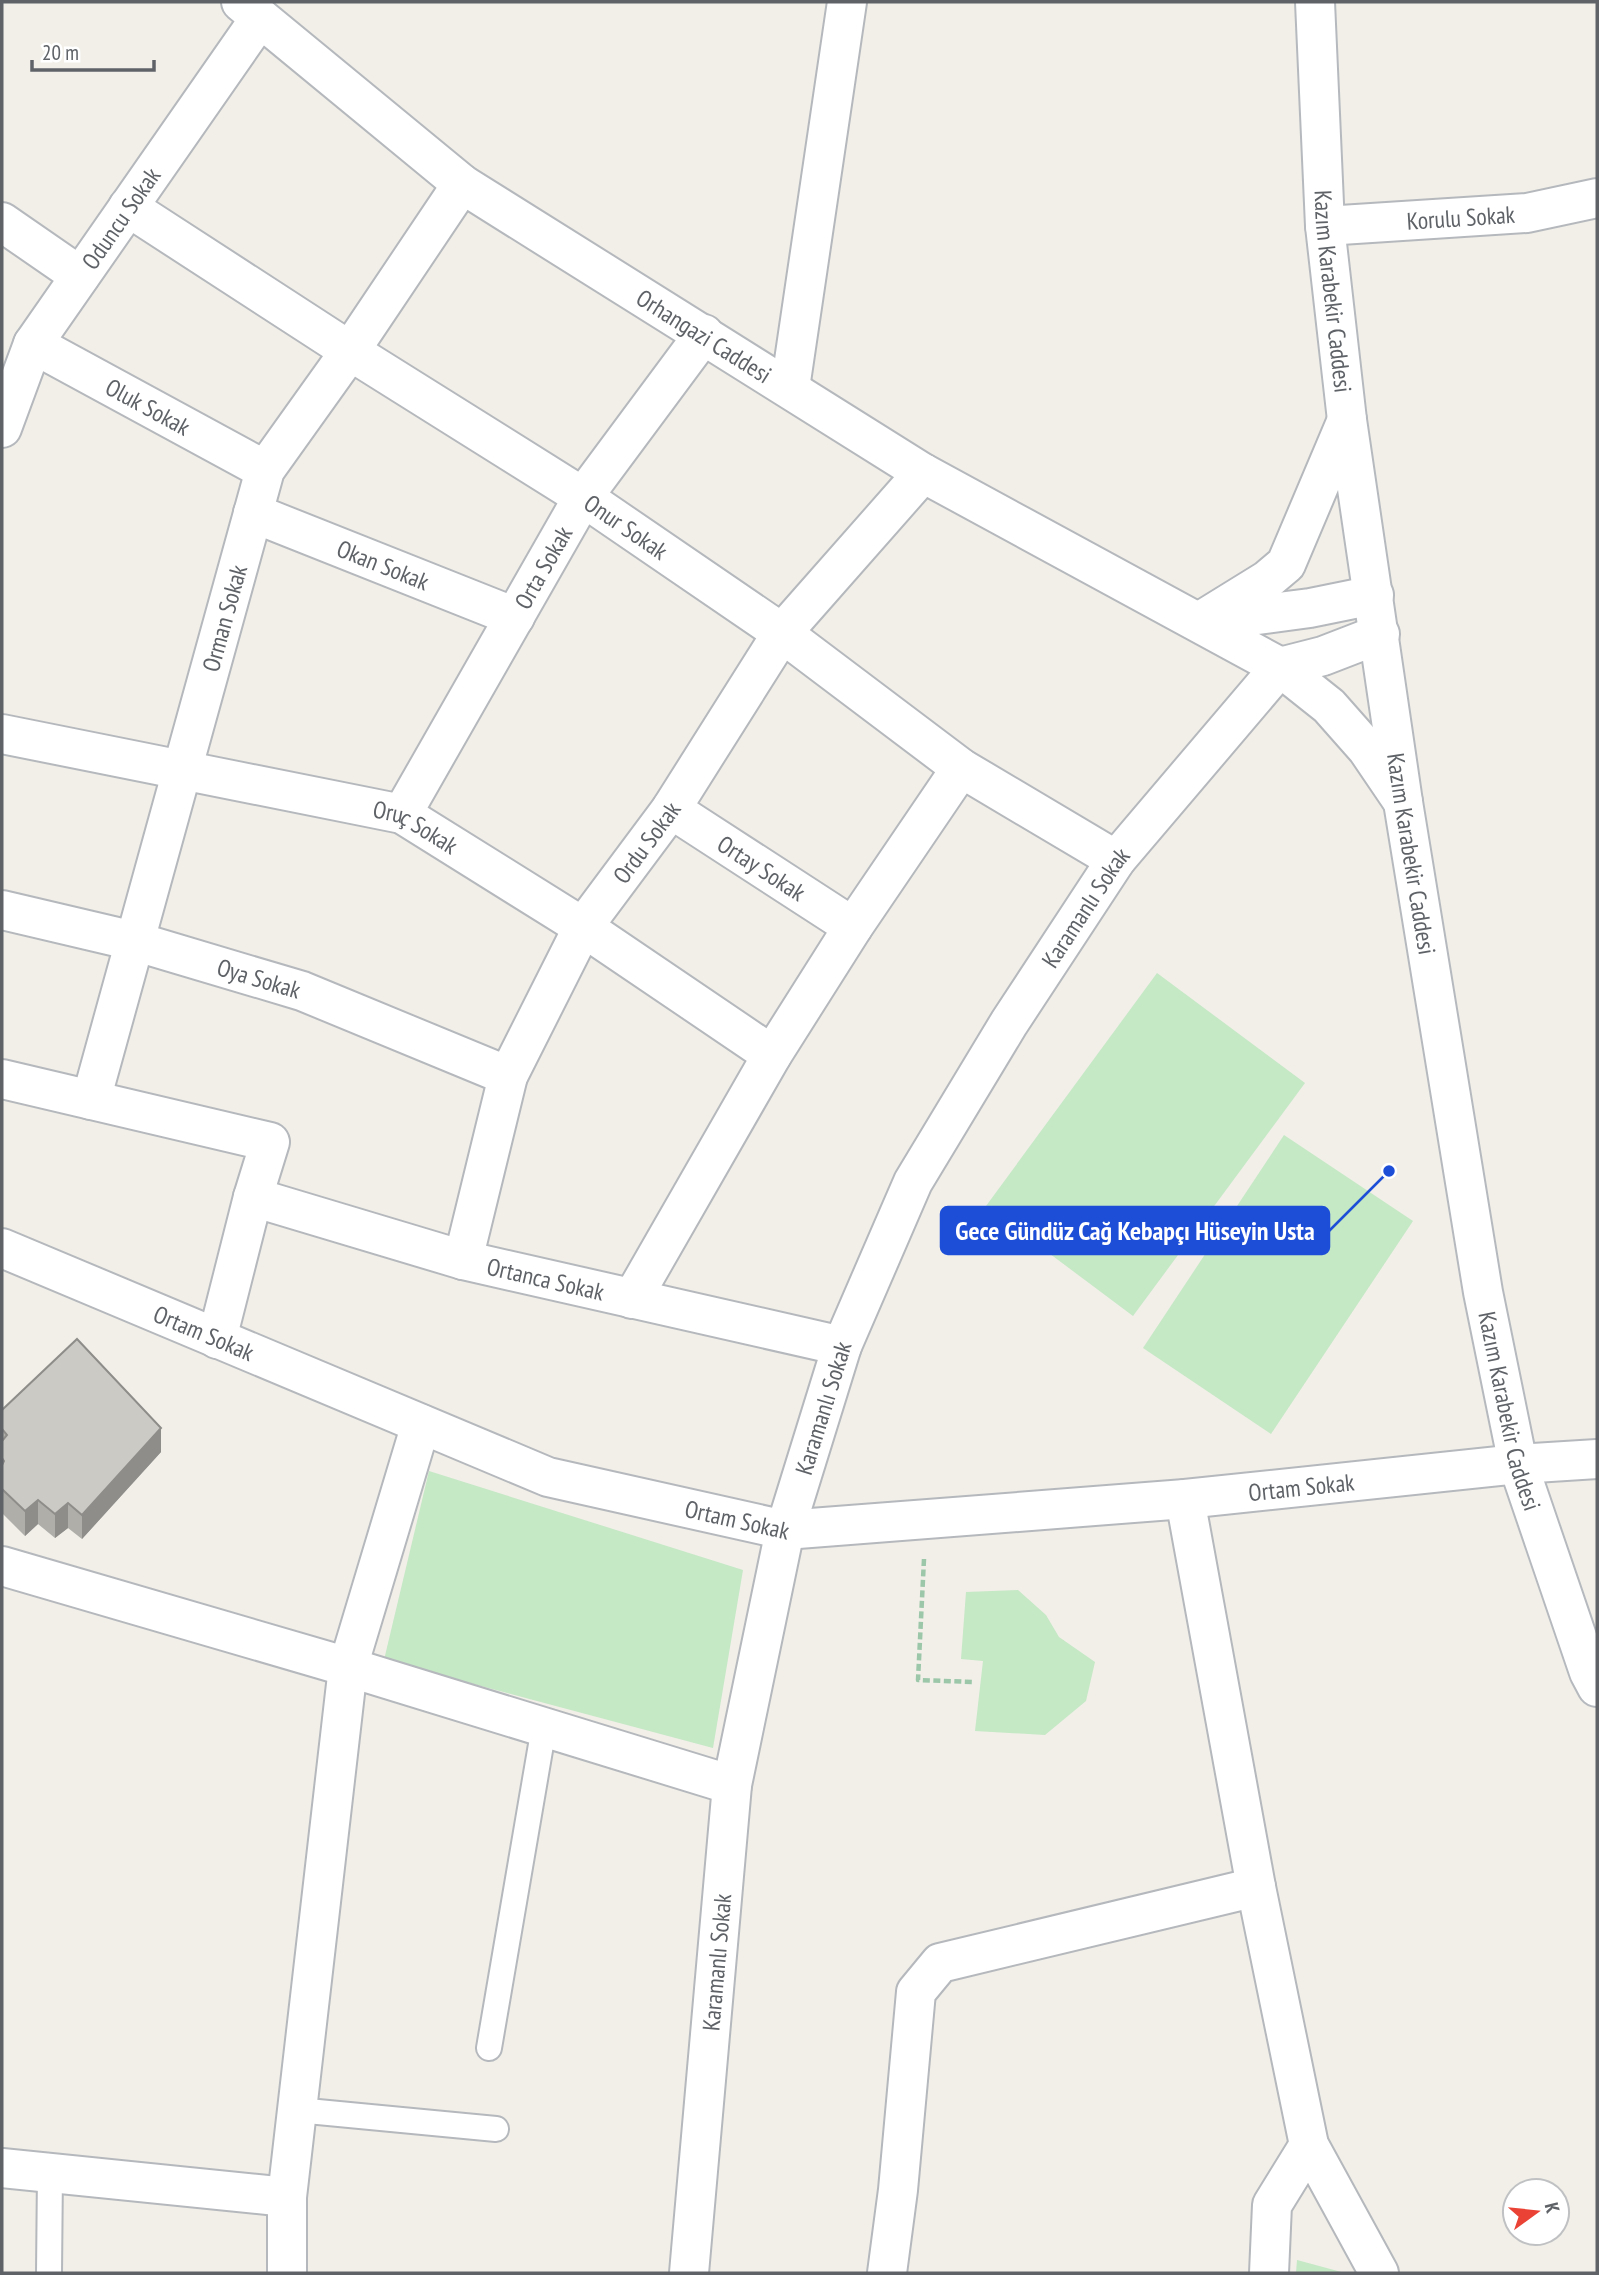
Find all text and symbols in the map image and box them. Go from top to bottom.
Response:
scale bar [32,28,154,72]
text: 20 m [42,39,79,66]
street label: Oduncu Sokak [74,160,167,275]
street label: Kazım Karabekir Caddesi [1308,189,1359,394]
street label: Korulu Sokak [1406,198,1516,236]
street label: Orhangazi Caddesi [631,282,777,390]
street label: Oluk Sokak [100,371,197,442]
street label: Onur Sokak [578,487,675,566]
street label: Orta Sokak [507,520,579,614]
street label: Okan Sokak [332,532,434,597]
street label: Orman Sokak [195,560,254,675]
street label: Kazım Karabekir Caddesi [1381,751,1443,957]
street label: Oruç Sokak [370,793,464,861]
street label: Ordu Sokak [606,795,688,889]
street label: Ortay Sokak [712,828,812,908]
street label: Karamanlı Sokak [1034,840,1136,973]
street label: Oya Sokak [214,951,305,1005]
callout: Gece Gündüz Cağ Kebapçı Hüseyin Usta [941,1207,1329,1254]
text: Gece Gündüz Cağ Kebapçı Hüseyin Usta [955,1214,1315,1247]
street label: Ortanca Sokak [484,1250,608,1307]
street label: Ortam Sokak [149,1298,260,1368]
street label: Kazım Karabekir Caddesi [1472,1309,1548,1515]
street label: Karamanlı Sokak [788,1337,858,1478]
street label: Ortam Sokak [1247,1466,1356,1508]
street label: Ortam Sokak [682,1493,793,1546]
street label: Karamanlı Sokak [695,1892,738,2032]
north arrow [1501,2177,1571,2247]
text: K [1540,2200,1565,2216]

